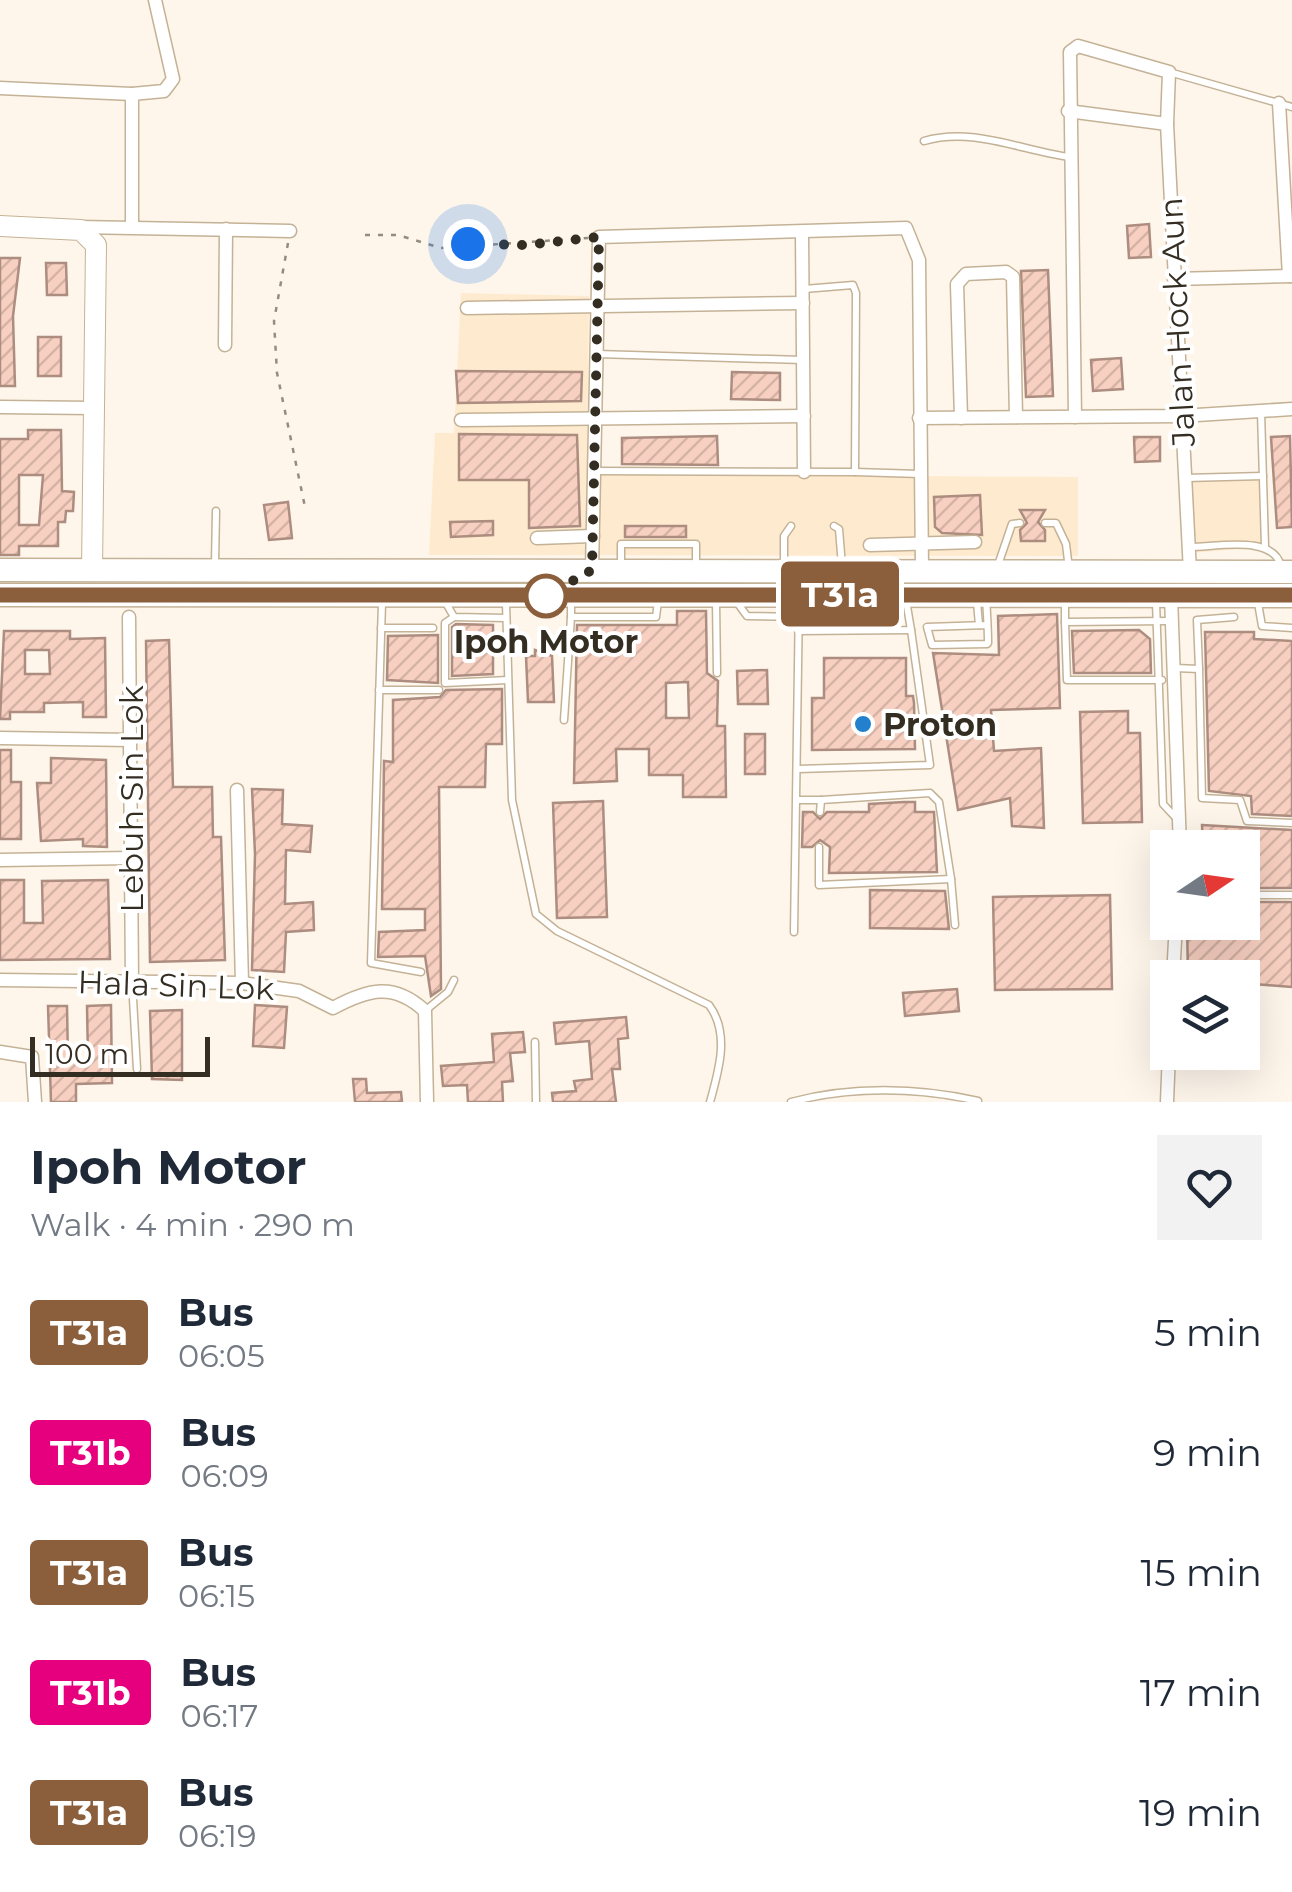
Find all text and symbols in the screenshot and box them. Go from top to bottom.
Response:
street label: Jalan Hock Aun [1151,196,1203,449]
your location [443,219,493,269]
line badge: T31a [770,562,910,626]
text: T31a [801,573,879,616]
marker: Ipoh Motor [525,575,567,617]
place label: Ipoh Motor [454,622,638,661]
street label: Lebuh Sin Lok [112,685,151,913]
place label: Proton [883,705,997,744]
marker: Proton [852,713,874,735]
north arrow [1150,830,1260,940]
map controls [1150,830,1260,1070]
button: layers [1150,960,1260,1070]
street label: Hala Sin Lok [77,962,275,1008]
scale bar [30,1032,210,1076]
text: 100 m [45,1037,129,1071]
button: heart [1157,1135,1262,1240]
text: Ipoh Motor [30,1138,307,1196]
text: Walk · 4 min · 290 m [30,1205,355,1244]
text: Bus [178,1289,253,1336]
text: 5 min [1154,1309,1262,1356]
text: T31a [50,1311,128,1354]
text: 06:05 [178,1336,265,1375]
text: Bus [181,1409,256,1456]
text: 9 min [1153,1429,1262,1476]
text: T31b [50,1431,131,1474]
text: 06:09 [181,1456,269,1495]
text: Bus [178,1529,253,1576]
text: 15 min [1141,1549,1262,1596]
text: T31a [50,1551,128,1594]
text: 06:15 [178,1576,255,1615]
text: Bus [181,1649,256,1696]
text: 17 min [1140,1669,1262,1716]
text: T31b [50,1671,131,1714]
text: 06:17 [181,1696,258,1735]
text: Bus [178,1769,253,1816]
text: 19 min [1139,1789,1262,1836]
text: T31a [50,1791,128,1834]
text: 06:19 [178,1816,257,1855]

